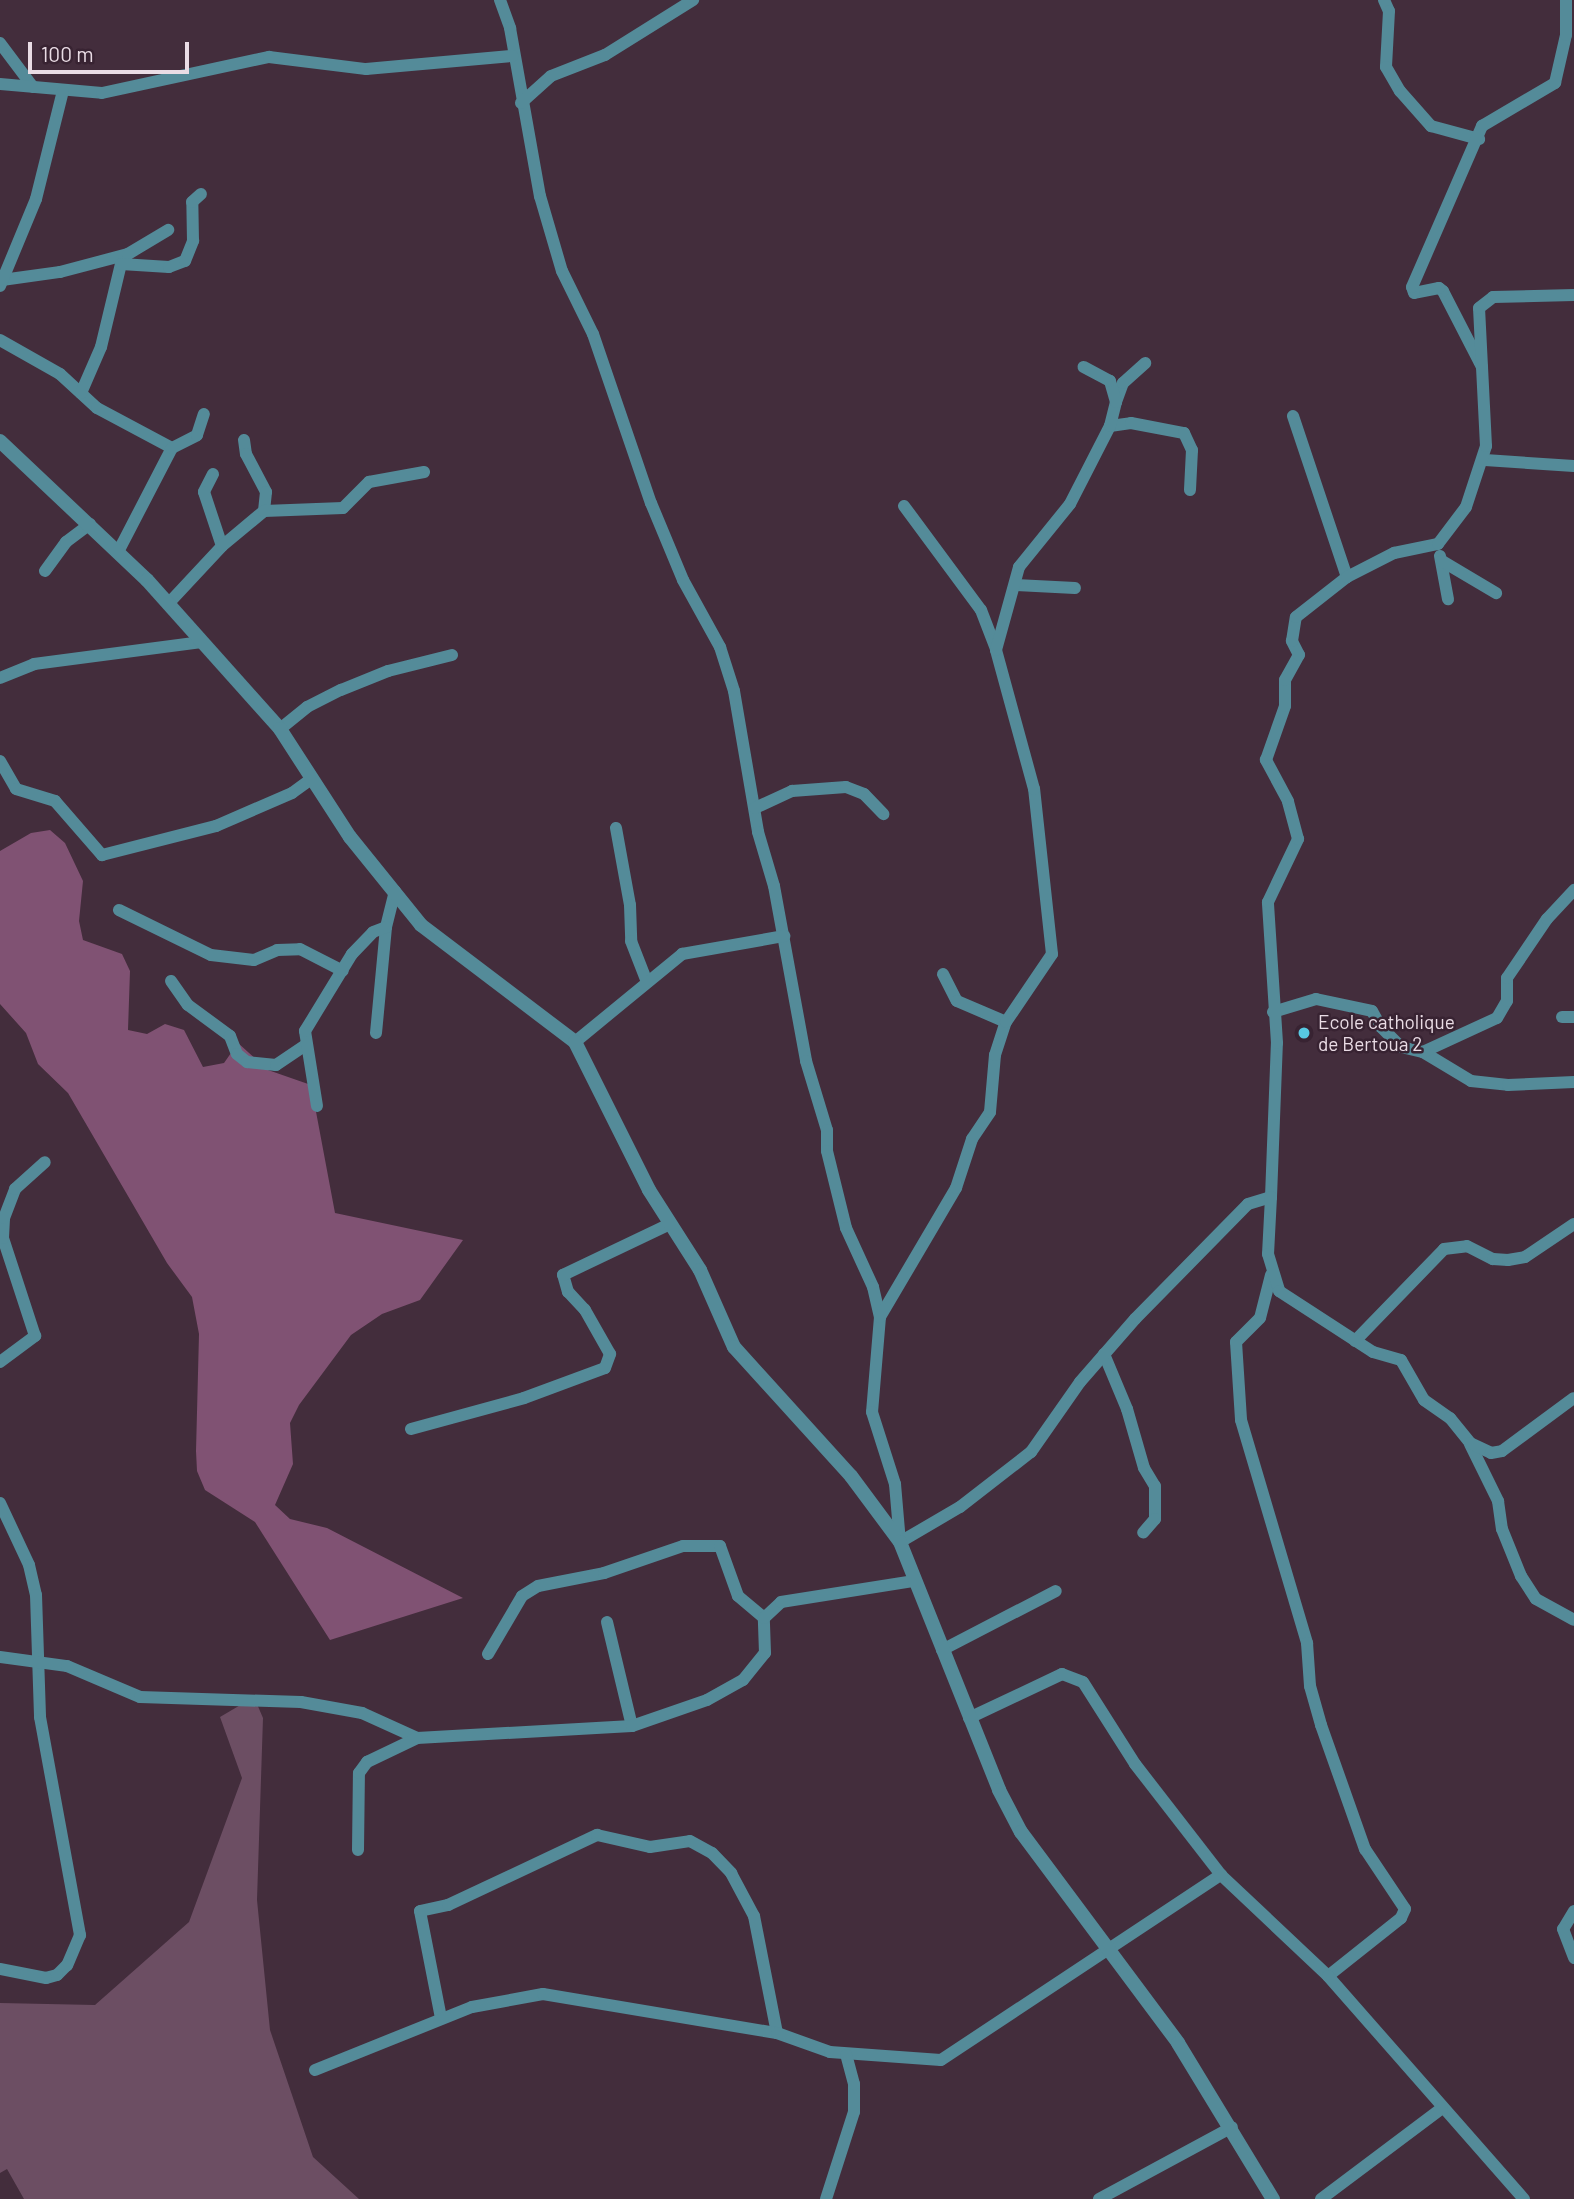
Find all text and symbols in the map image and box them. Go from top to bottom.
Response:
scale bar [32,28,192,72]
text: 100 m [41,41,94,66]
place label: Ecole catholique de Bertoua 2 [1318,1011,1455,1055]
marker: Ecole catholique de Bertoua 2 [1296,1025,1312,1041]

